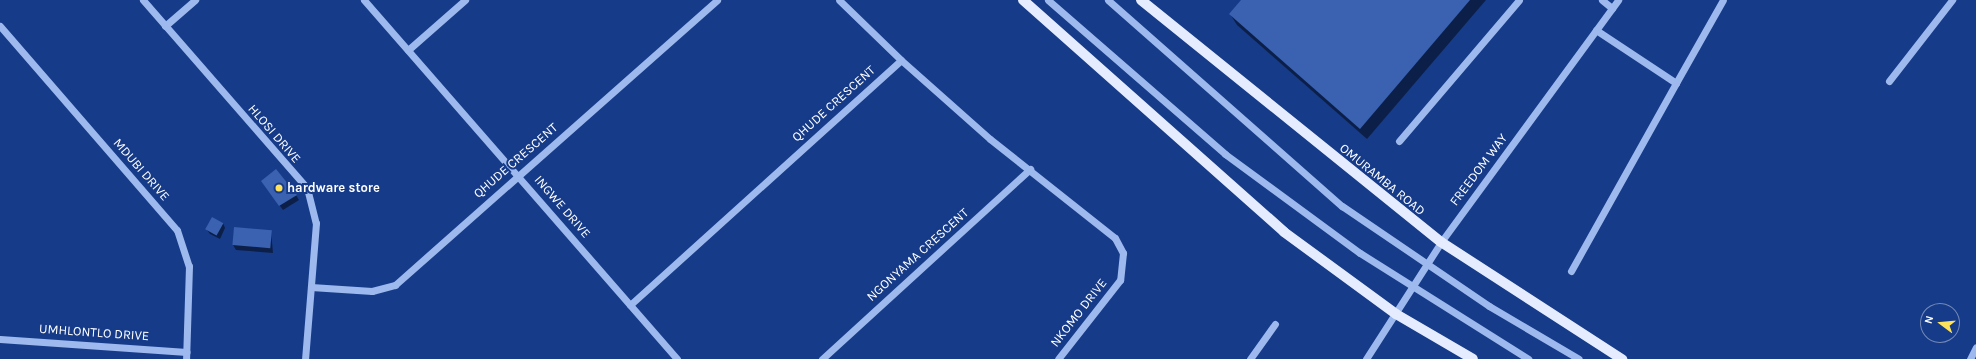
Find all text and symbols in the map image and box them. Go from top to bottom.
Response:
street label: QHUDE CRESCENT [789,63,879,145]
street label: HLOSI DRIVE [244,102,304,166]
street label: QHUDE CRESCENT [471,120,561,202]
street label: FREEDOM WAY [1447,131,1511,209]
street label: MDUBI DRIVE [110,136,172,204]
street label: OMURAMBA ROAD [1336,141,1428,219]
street label: INGWE DRIVE [531,173,593,241]
place label: hardware store [287,180,380,196]
marker: hardware store [274,183,284,193]
street label: NGONYAMA CRESCENT [864,205,972,305]
street label: NKOMO DRIVE [1047,276,1111,350]
north arrow [1920,303,1960,343]
text: N [1922,314,1936,325]
street label: UMHLONTLO DRIVE [38,321,150,345]

